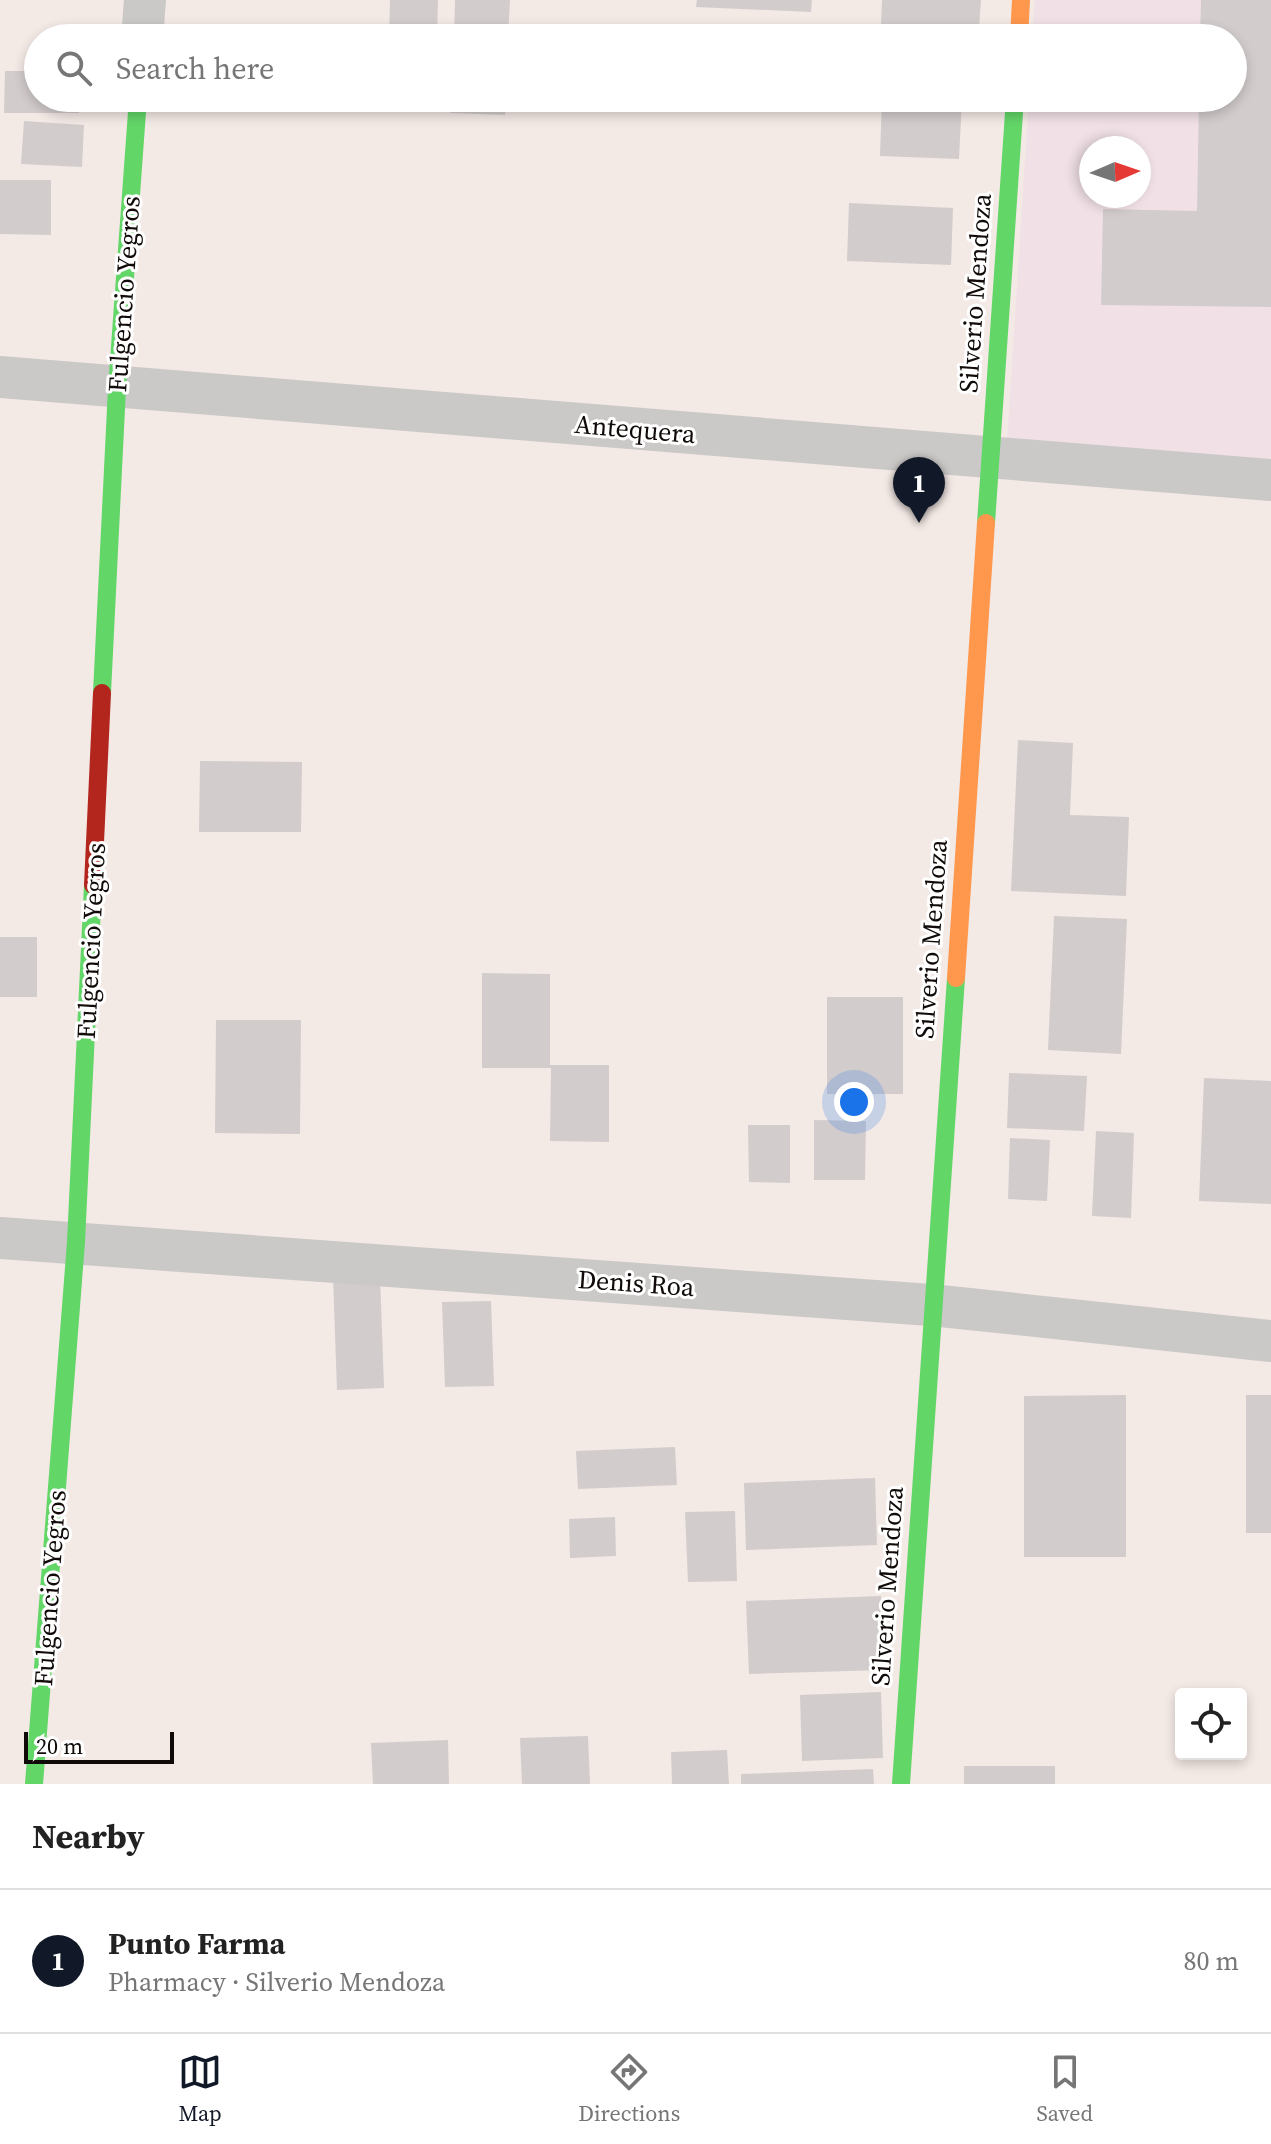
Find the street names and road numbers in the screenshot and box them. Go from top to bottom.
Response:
street label: Silverio Mendoza [950,191,1000,394]
street label: Fulgencio Yegros [99,195,149,393]
street label: Antequera [573,406,698,452]
street label: Silverio Mendoza [906,837,956,1040]
street label: Fulgencio Yegros [68,842,114,1040]
street label: Denis Roa [577,1261,696,1305]
street label: Silverio Mendoza [862,1484,912,1687]
street label: Fulgencio Yegros [25,1489,75,1687]

